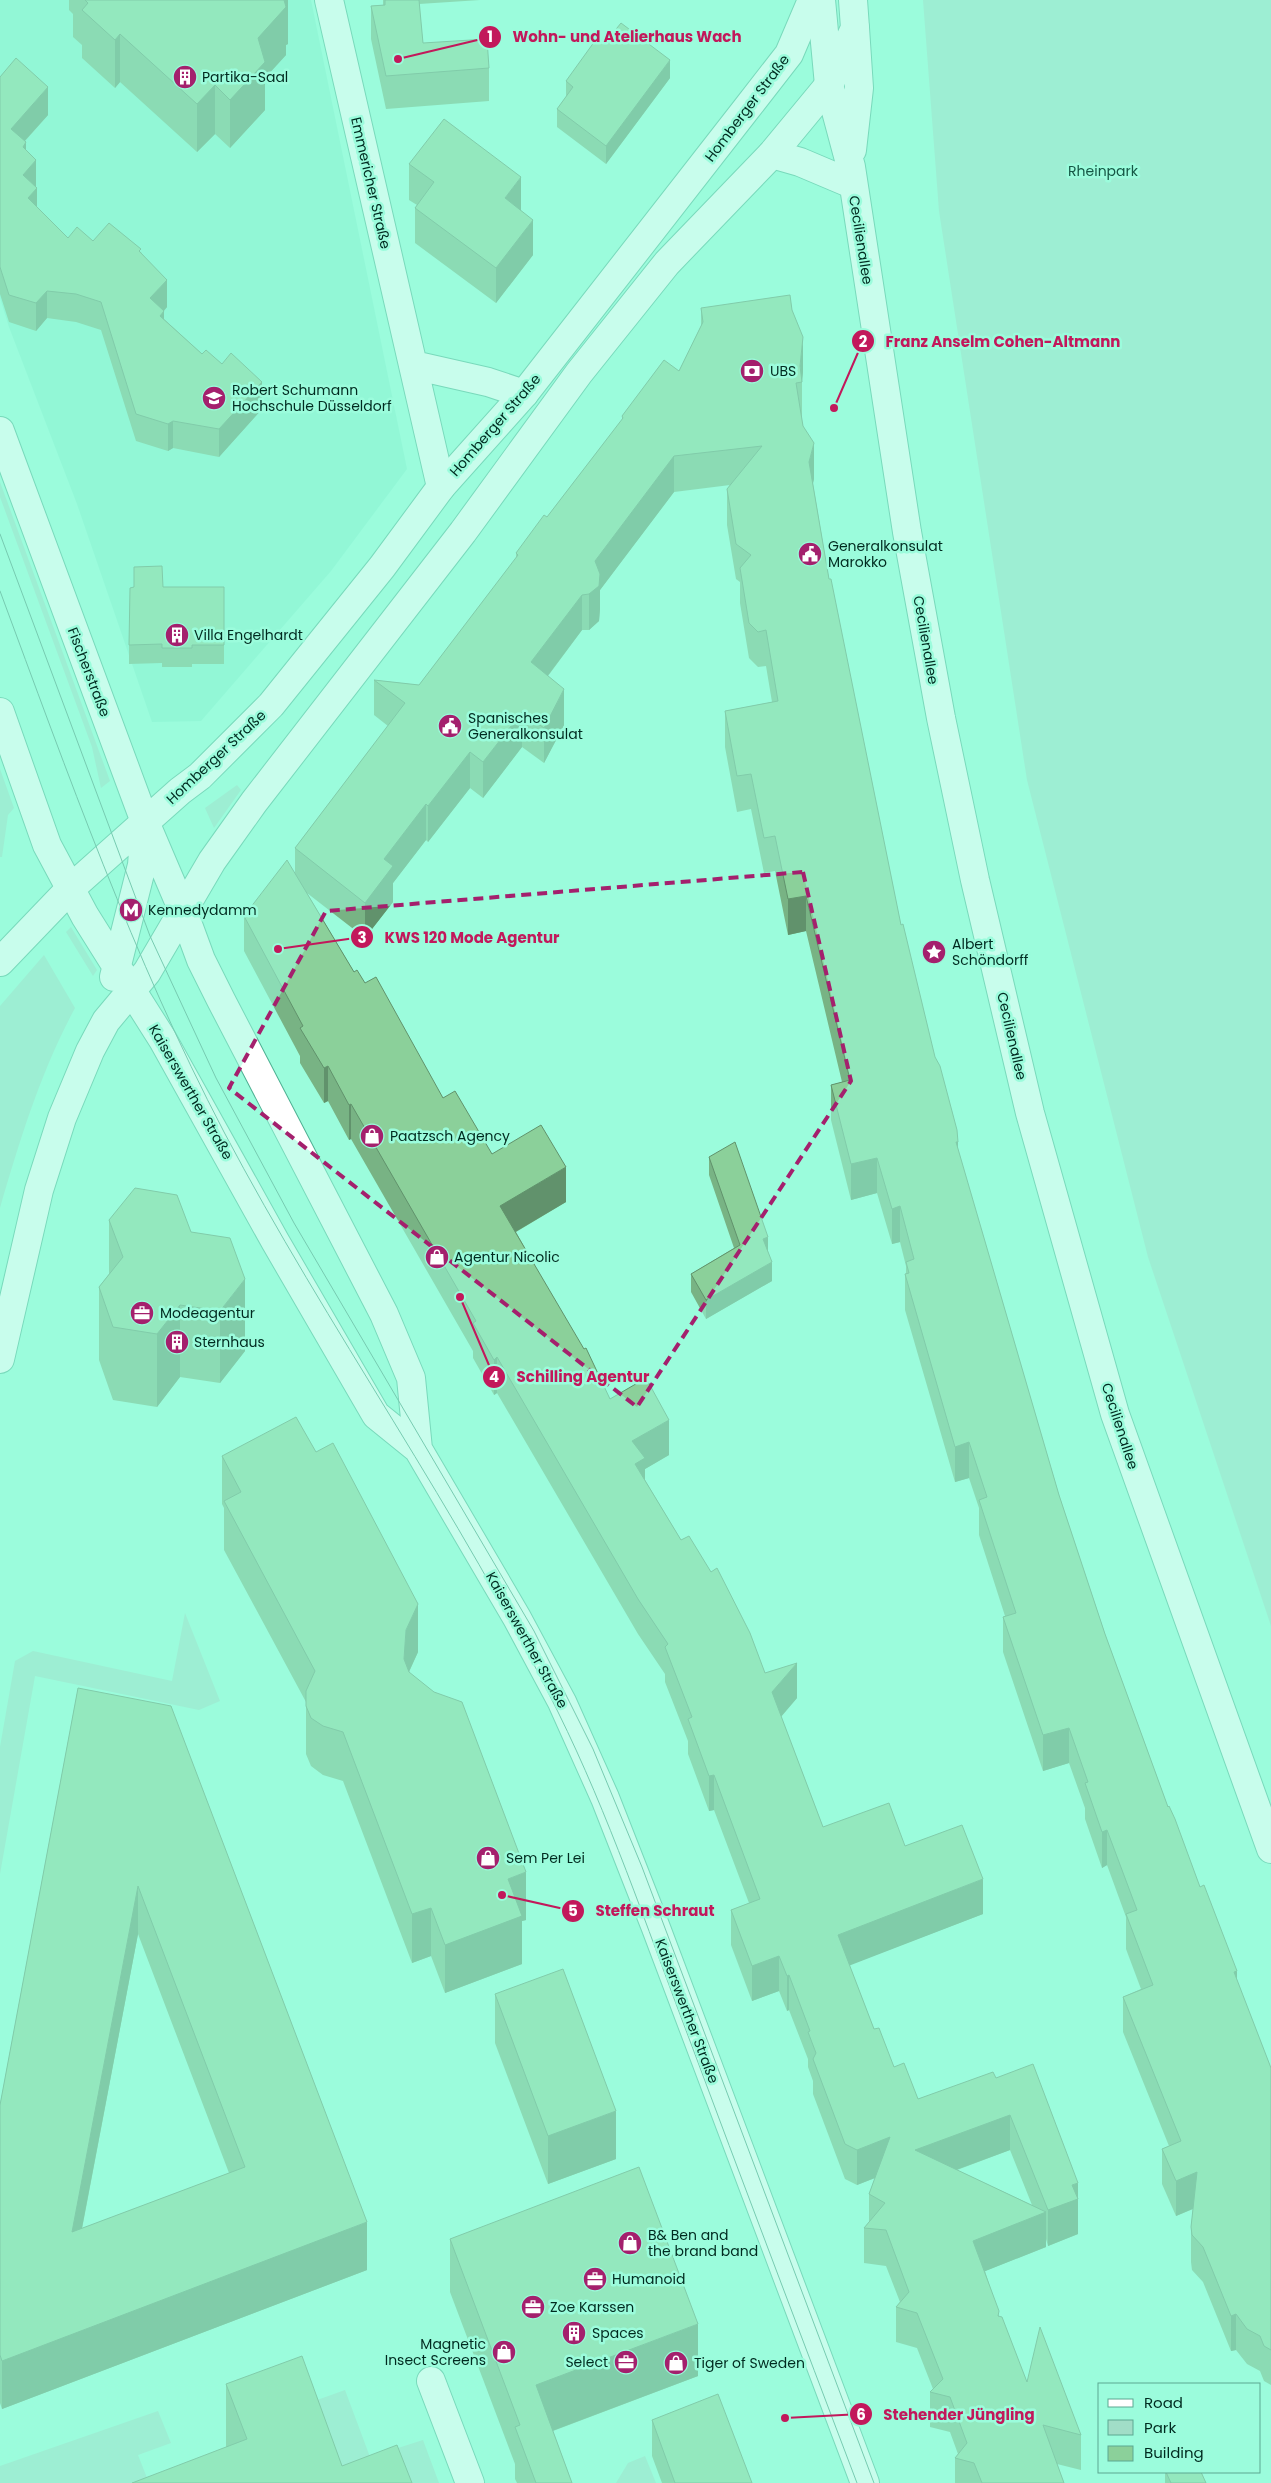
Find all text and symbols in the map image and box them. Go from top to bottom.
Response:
callout: Wohn- und Atelierhaus Wach [477,22,751,52]
text: 1 [487,26,493,47]
text: Wohn- und Atelierhaus Wach [512,26,742,47]
street label: Homberger Straße [700,50,794,166]
building icon: Partika-Saal [172,64,198,90]
place label: Partika-Saal [202,67,288,87]
street label: Emmericher Straße [346,115,396,251]
park label: Rheinpark [1068,161,1139,181]
street label: Cecilienallee [844,194,878,286]
callout: Franz Anselm Cohen-Altmann [850,326,1130,356]
text: 2 [859,331,868,352]
text: Franz Anselm Cohen-Altmann [886,331,1120,352]
bank icon: UBS [739,358,765,384]
place label: UBS [770,361,796,381]
street label: Homberger Straße [445,369,545,481]
place label: Robert Schumann Hochschule Düsseldorf [232,380,392,416]
school or university icon: Robert Schumann Hochschule Düsseldorf [201,385,227,411]
place label: Generalkonsulat Marokko [828,536,943,572]
public building icon: Generalkonsulat Marokko [797,541,823,567]
street label: Cecilienallee [908,594,944,686]
building icon: Villa Engelhardt [164,622,190,648]
street label: Fischerstraße [63,624,115,720]
place label: Villa Engelhardt [194,625,303,645]
street label: Homberger Straße [162,705,270,809]
place label: Spanisches Generalkonsulat [468,708,583,744]
public building icon: Spanisches Generalkonsulat [437,713,463,739]
metro station icon: Kennedydamm [118,897,144,923]
place label: Kennedydamm [148,900,257,920]
callout: KWS 120 Mode Agentur [350,922,570,952]
text: 3 [357,927,367,948]
text: KWS 120 Mode Agentur [385,927,560,948]
place label: Albert Schöndorff [952,934,1029,970]
place icon: Albert Schöndorff [921,939,947,965]
street label: Cecilienallee [992,990,1032,1082]
street label: Kaiserswerther Straße [144,1021,238,1164]
shop icon: Paatzsch Agency [359,1123,385,1149]
place label: Paatzsch Agency [390,1126,510,1146]
shop icon: Agentur Nicolic [424,1244,450,1270]
place label: Agentur Nicolic [454,1247,560,1267]
office icon: Modeagentur [129,1300,155,1326]
place label: Modeagentur [160,1303,255,1323]
building icon: Sternhaus [164,1329,190,1355]
place label: Sternhaus [194,1332,265,1352]
callout: Schilling Agentur [482,1362,660,1392]
text: 4 [489,1366,499,1387]
text: Schilling Agentur [517,1366,650,1387]
street label: Cecilienallee [1097,1380,1143,1472]
street label: Kaiserswerther Straße [481,1568,573,1712]
shop icon: Sem Per Lei [475,1845,501,1871]
place label: Sem Per Lei [506,1848,585,1868]
callout: Steffen Schraut [561,1896,725,1926]
text: 5 [568,1900,578,1921]
text: Steffen Schraut [595,1900,715,1921]
street label: Kaiserswerther Straße [650,1936,724,2086]
place label: B& Ben and the brand band [648,2225,758,2261]
shop icon: B& Ben and the brand band [617,2230,643,2256]
office icon: Humanoid [582,2266,608,2292]
place label: Humanoid [612,2269,685,2289]
office icon: Zoe Karssen [520,2294,546,2320]
place label: Zoe Karssen [550,2297,634,2317]
building icon: Spaces [561,2320,587,2346]
place label: Spaces [592,2323,644,2343]
place label: Magnetic Insect Screens [385,2334,486,2370]
shop icon: Magnetic Insect Screens [491,2339,517,2365]
office icon: Select [613,2349,639,2375]
shop icon: Tiger of Sweden [663,2350,689,2376]
place label: Select [565,2352,608,2372]
place label: Tiger of Sweden [694,2353,805,2373]
legend [1098,2383,1261,2473]
text: Road [1144,2392,1183,2413]
callout: Stehender Jüngling [849,2399,1045,2429]
text: 6 [856,2404,866,2425]
text: Stehender Jüngling [883,2404,1035,2425]
text: Park [1144,2417,1176,2438]
text: Building [1144,2442,1204,2463]

